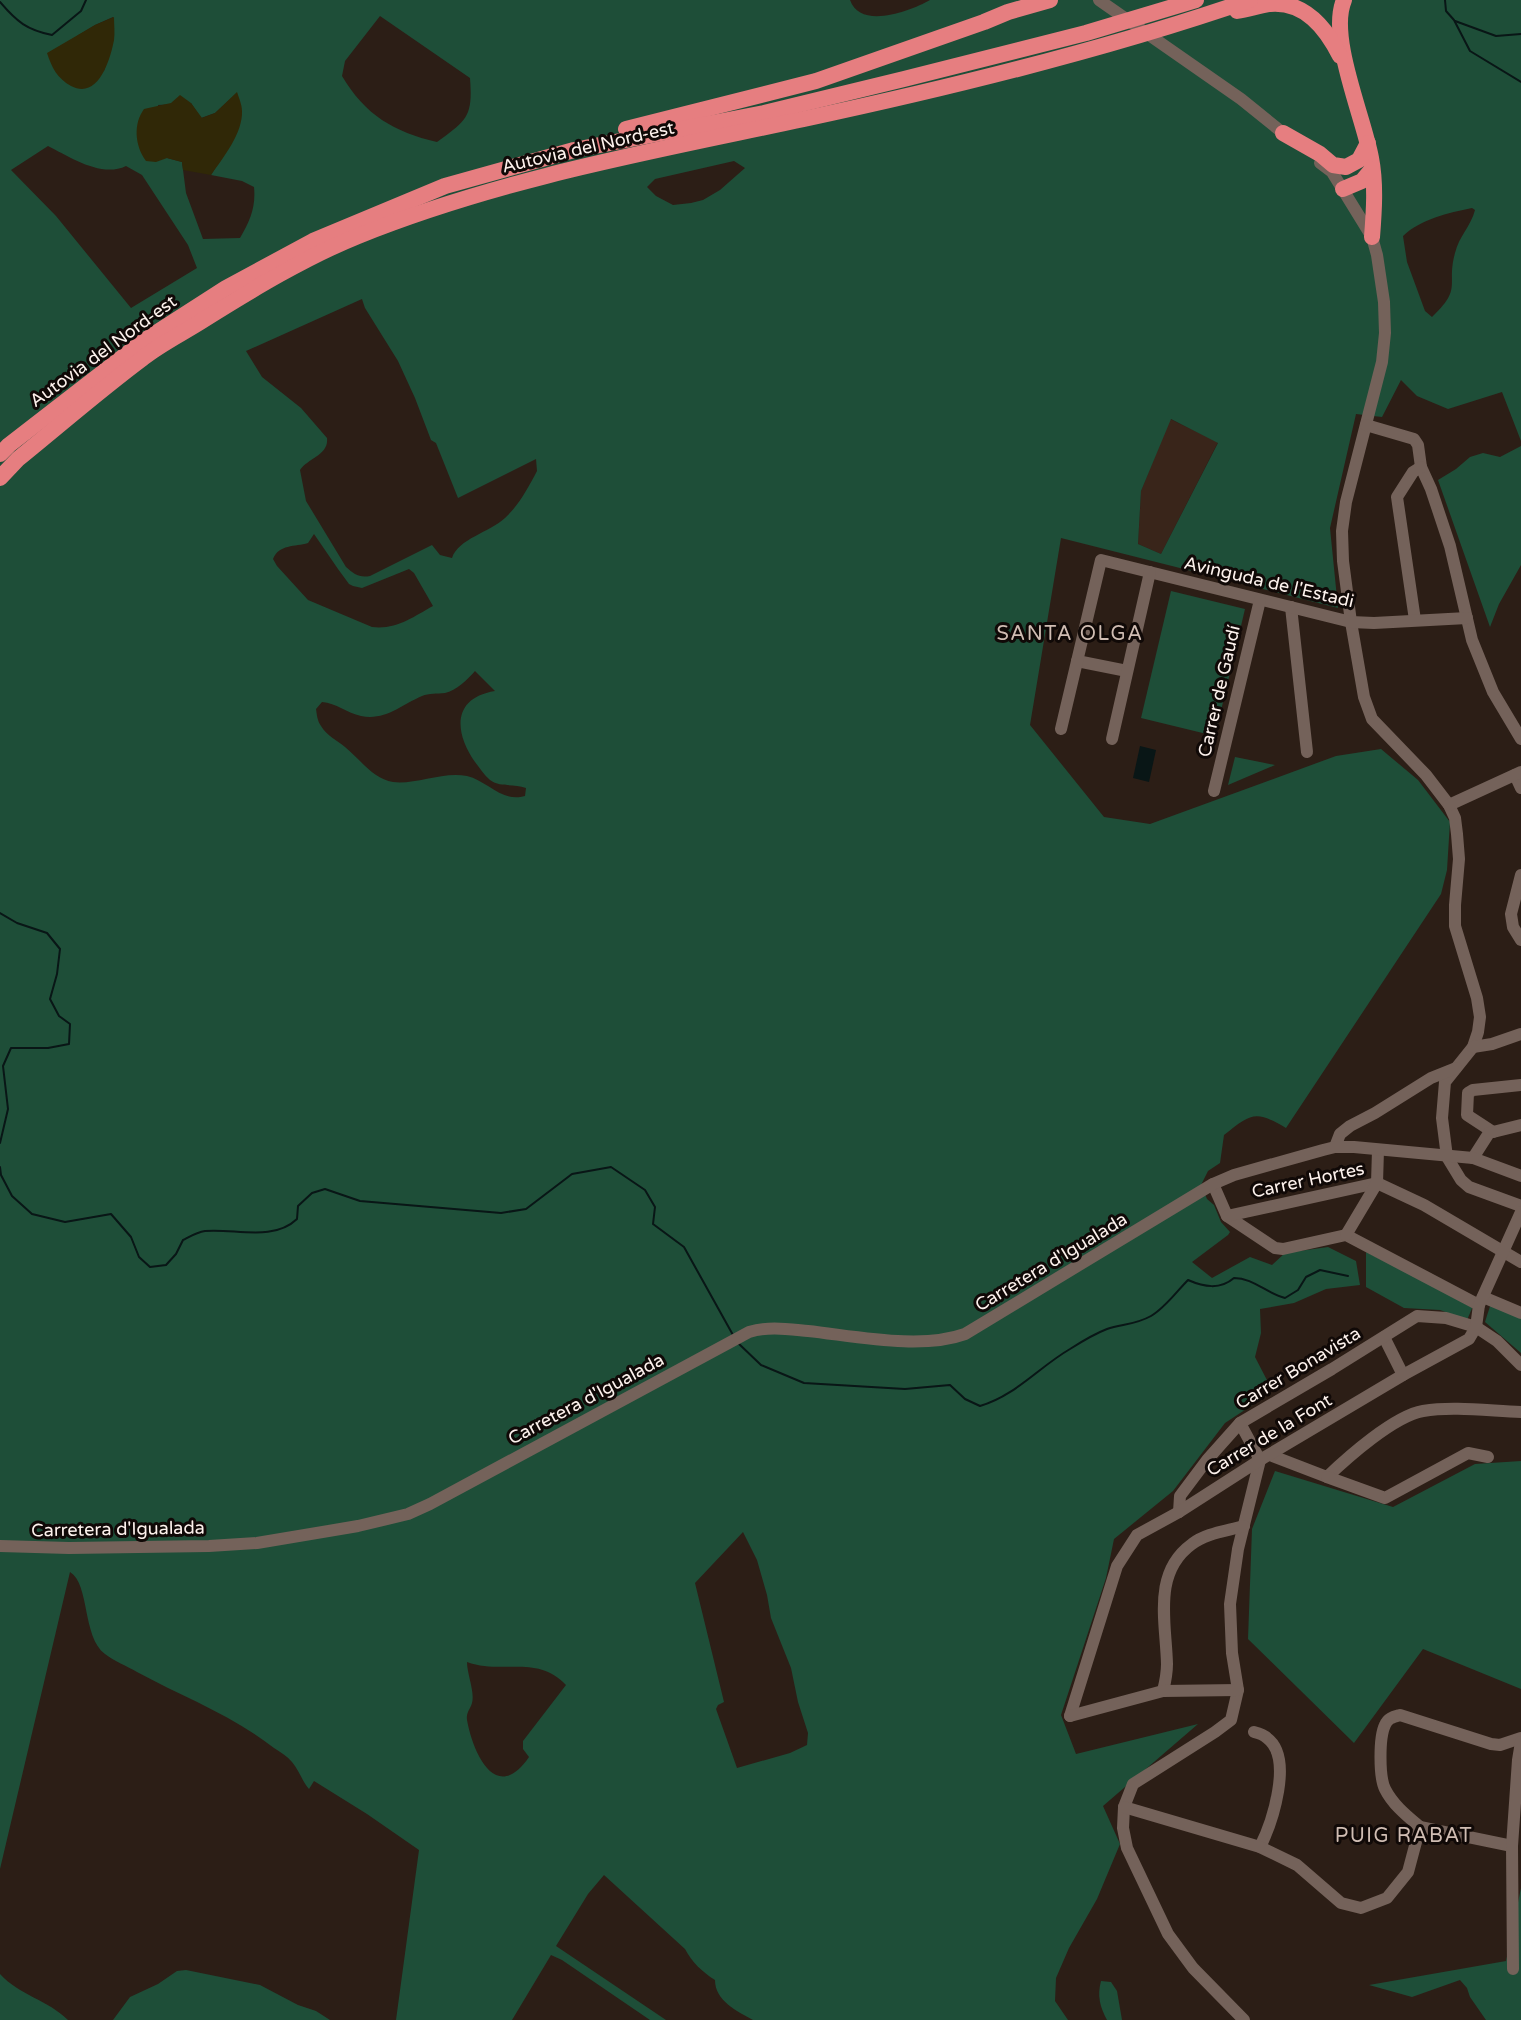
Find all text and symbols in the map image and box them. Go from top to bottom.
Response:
street label: Autovia del Nord-est [500,116,676,178]
street label: Autovia del Nord-est [25,290,181,412]
street label: Avinguda de l'Estadi [1182,552,1356,612]
district label: SANTA OLGA [996,622,1144,646]
street label: Carrer de Gaudí [1193,622,1245,759]
street label: Carrer Hortes [1250,1157,1366,1203]
street label: Carretera d'Igualada [971,1208,1131,1316]
street label: Carrer Bonavista [1232,1322,1364,1414]
street label: Carretera d'Igualada [504,1349,668,1449]
street label: Carrer de la Font [1202,1389,1336,1481]
street label: Carretera d'Igualada [31,1516,205,1542]
district label: PUIG RABAT [1335,1824,1473,1848]

